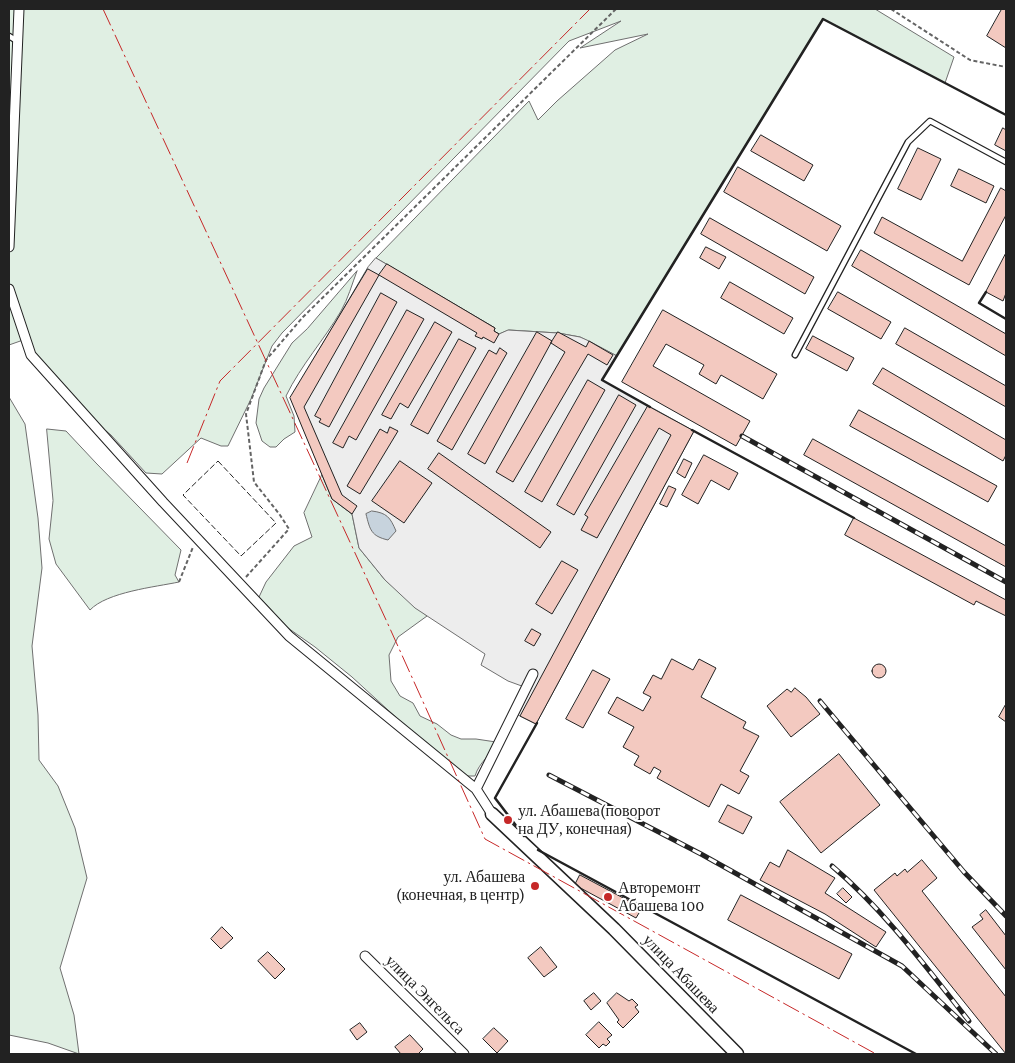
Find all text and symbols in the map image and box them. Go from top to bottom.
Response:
place label: ул. Абашева(поворот на ДУ, конечная) [518,801,660,839]
marker: ул. Абашева(поворот на ДУ, конечная) [502,814,514,826]
place label: ул. Абашева (конечная, в центр) [396,867,525,905]
place label: Авторемонт Абашева 100 [618,878,704,916]
marker: ул. Абашева (конечная, в центр) [529,880,541,892]
marker: Авторемонт Абашева 100 [602,891,614,903]
street label: улица Абашева [639,931,723,1017]
street label: улица Энгельса [381,951,469,1039]

